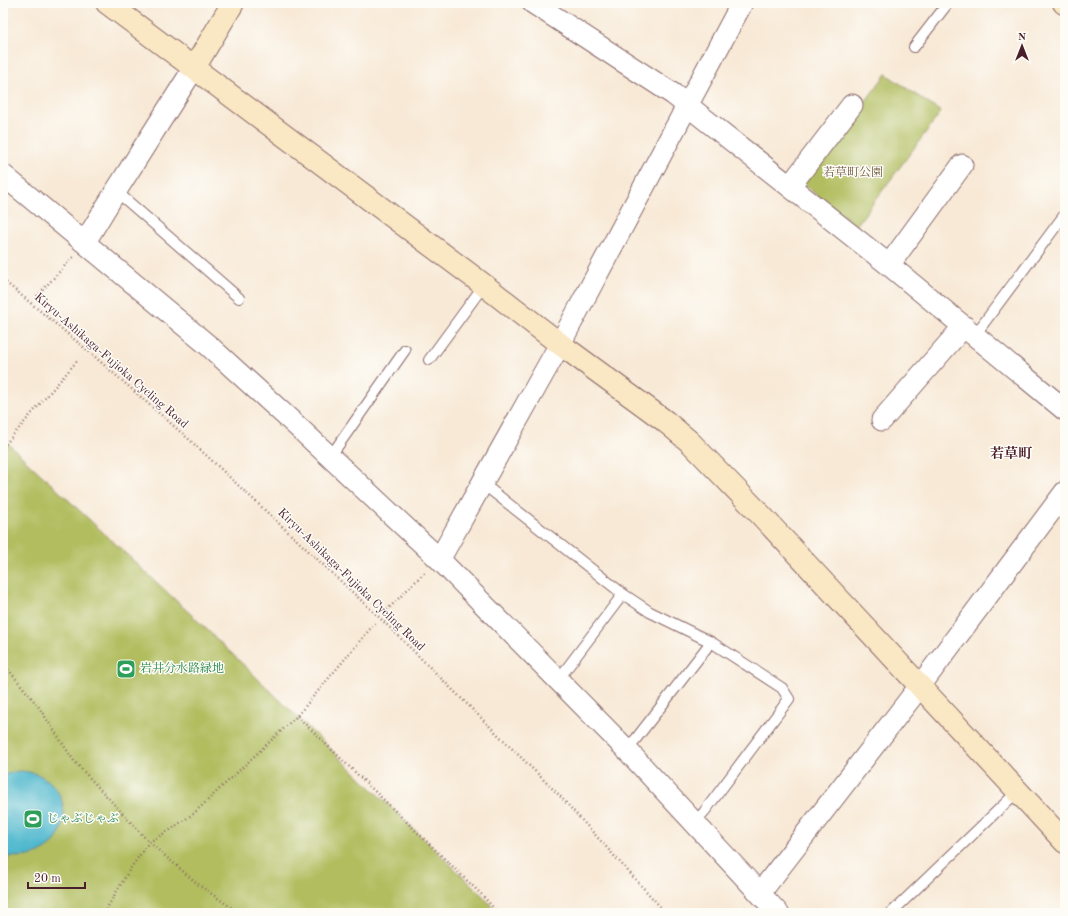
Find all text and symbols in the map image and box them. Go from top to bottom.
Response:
north arrow [1002,26,1042,66]
text: N [1018,32,1027,43]
park label: 若草町公園 [823,165,883,179]
street label: Kiryu-Ashikaga-Fujioka Cycling Road [32,291,190,431]
district label: 若草町 [990,445,1033,461]
street label: Kiryu-Ashikaga-Fujioka Cycling Road [275,506,427,654]
sports icon: 岩井分水路緑地 [115,658,137,680]
place label: 岩井分水路緑地 [140,661,224,675]
sports icon: じゃぶじゃぶ [22,808,44,830]
place label: じゃぶじゃぶ [47,813,119,825]
scale bar [28,864,85,890]
text: 20 m [34,873,61,885]

